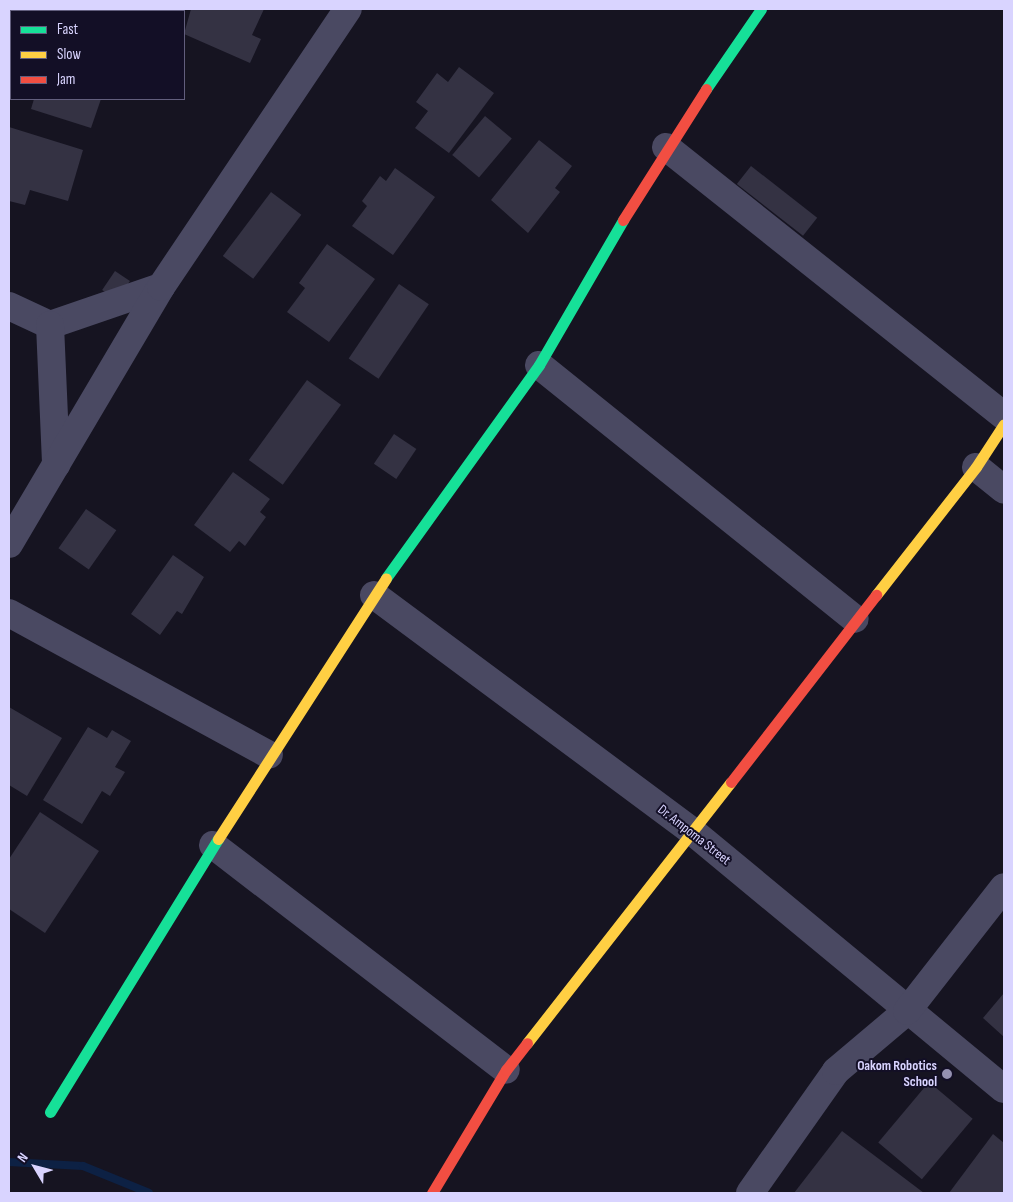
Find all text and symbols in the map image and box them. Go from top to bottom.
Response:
legend [10,10,185,100]
text: Fast [57,20,78,39]
text: Slow [57,45,81,64]
text: Jam [57,70,75,89]
street label: Dr. Ampoma Street [654,801,734,869]
place label: Oakom Robotics School [857,1058,937,1090]
marker: Oakom Robotics School [941,1068,953,1080]
north arrow [10,1142,60,1192]
text: N [14,1150,32,1166]

